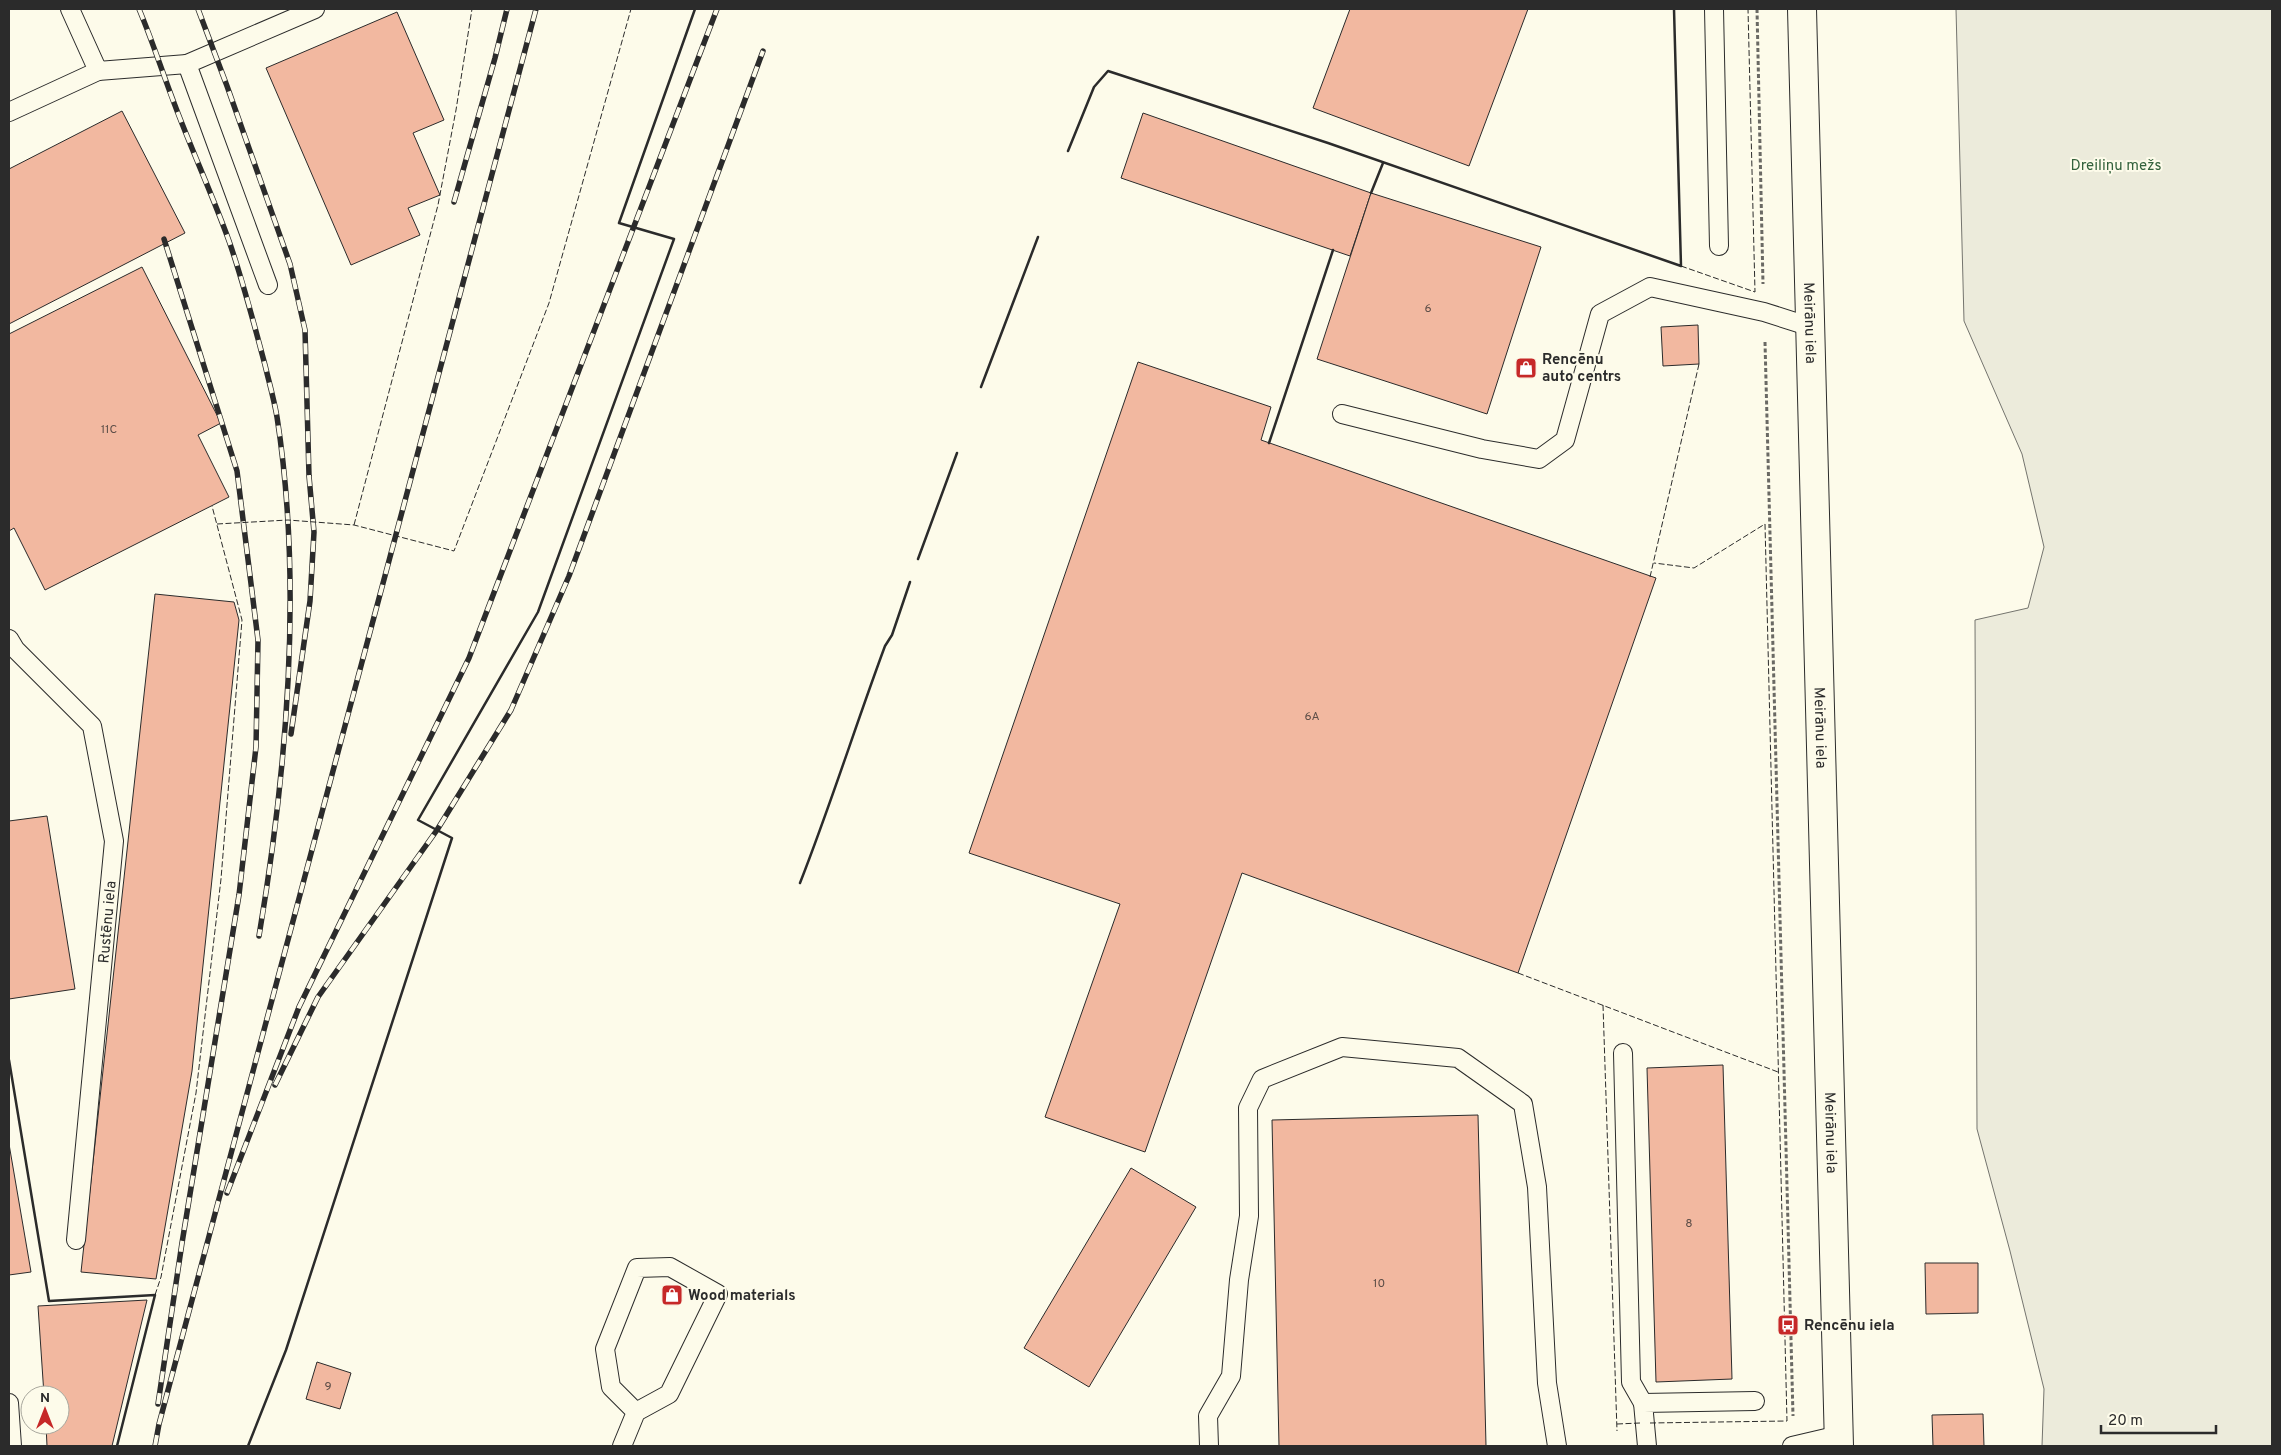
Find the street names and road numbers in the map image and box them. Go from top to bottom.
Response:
street label: Meirānu iela [1798,282,1819,364]
street label: Meirānu iela [1808,687,1830,769]
street label: Rustēnu iela [95,880,122,964]
street label: Meirānu iela [1819,1092,1840,1174]

